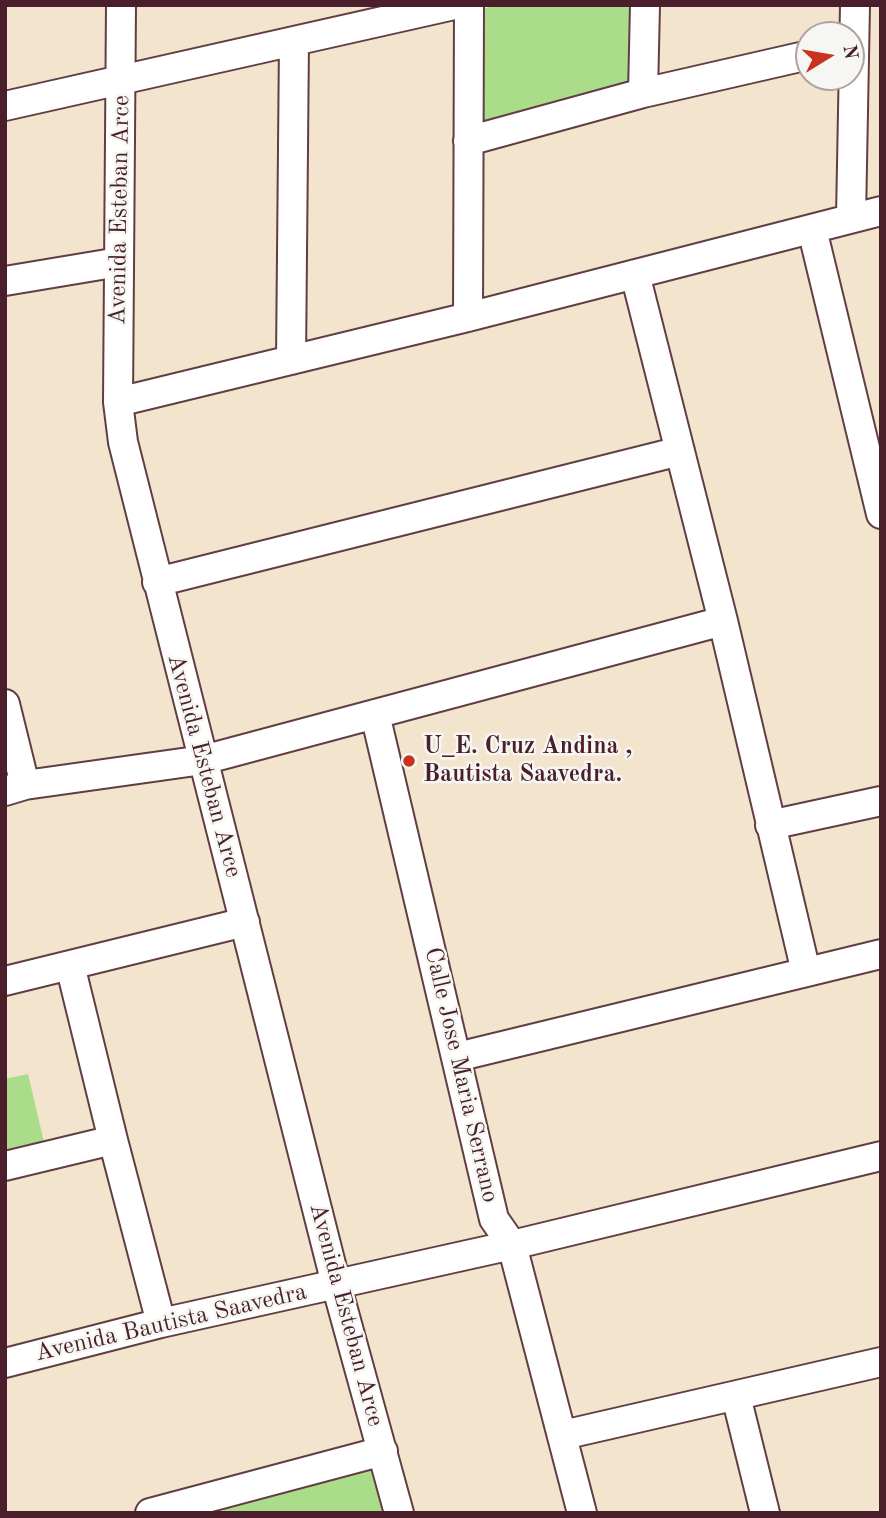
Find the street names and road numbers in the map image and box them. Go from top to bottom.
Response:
street label: Avenida Esteban Arce [104,95,136,325]
street label: Avenida Esteban Arce [160,651,248,881]
street label: Calle Jose Maria Serrano [418,945,504,1205]
street label: Avenida Esteban Arce [302,1200,390,1430]
street label: Avenida Bautista Saavedra [32,1278,310,1368]

